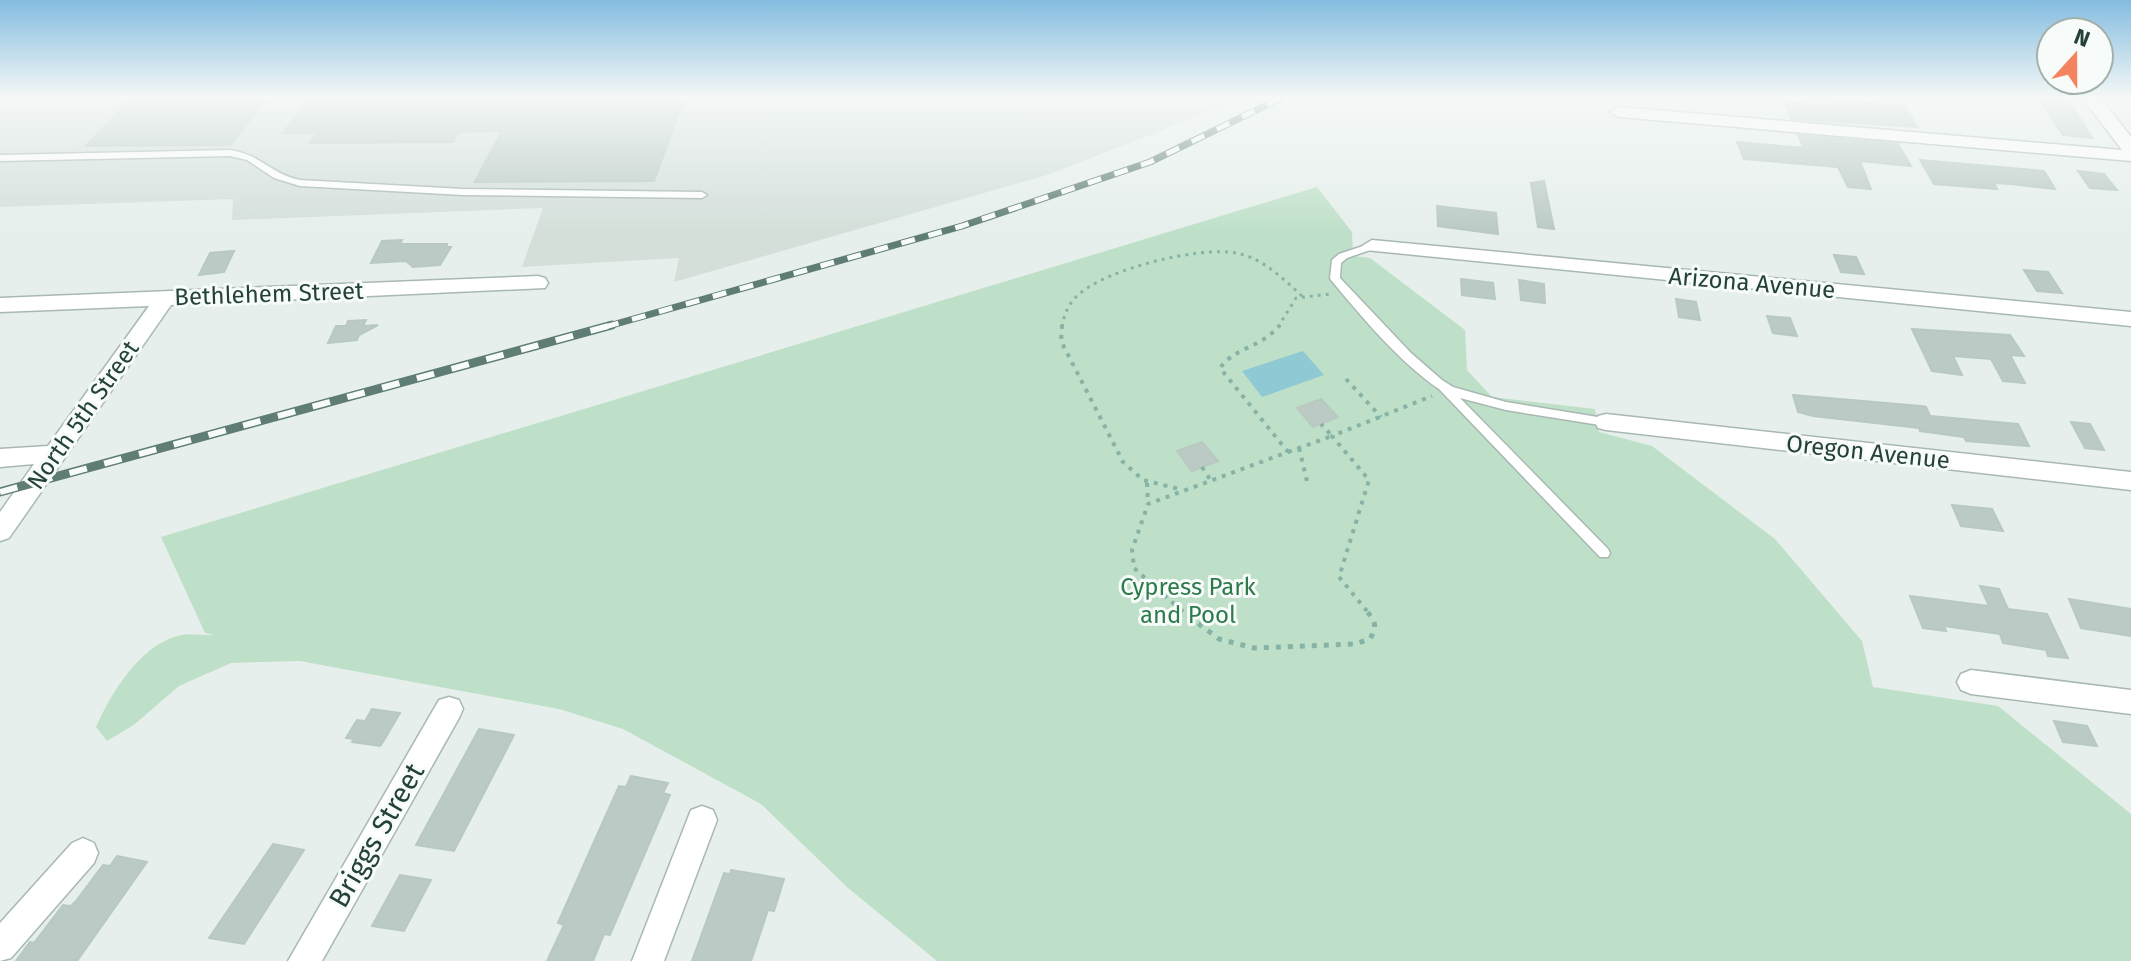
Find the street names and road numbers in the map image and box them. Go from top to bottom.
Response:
street label: Arizona Avenue [1667,262,1837,304]
street label: Bethlehem Street [174,277,365,311]
street label: North 5th Street [21,335,145,495]
street label: Oregon Avenue [1785,429,1951,475]
street label: Briggs Street [322,756,431,913]

